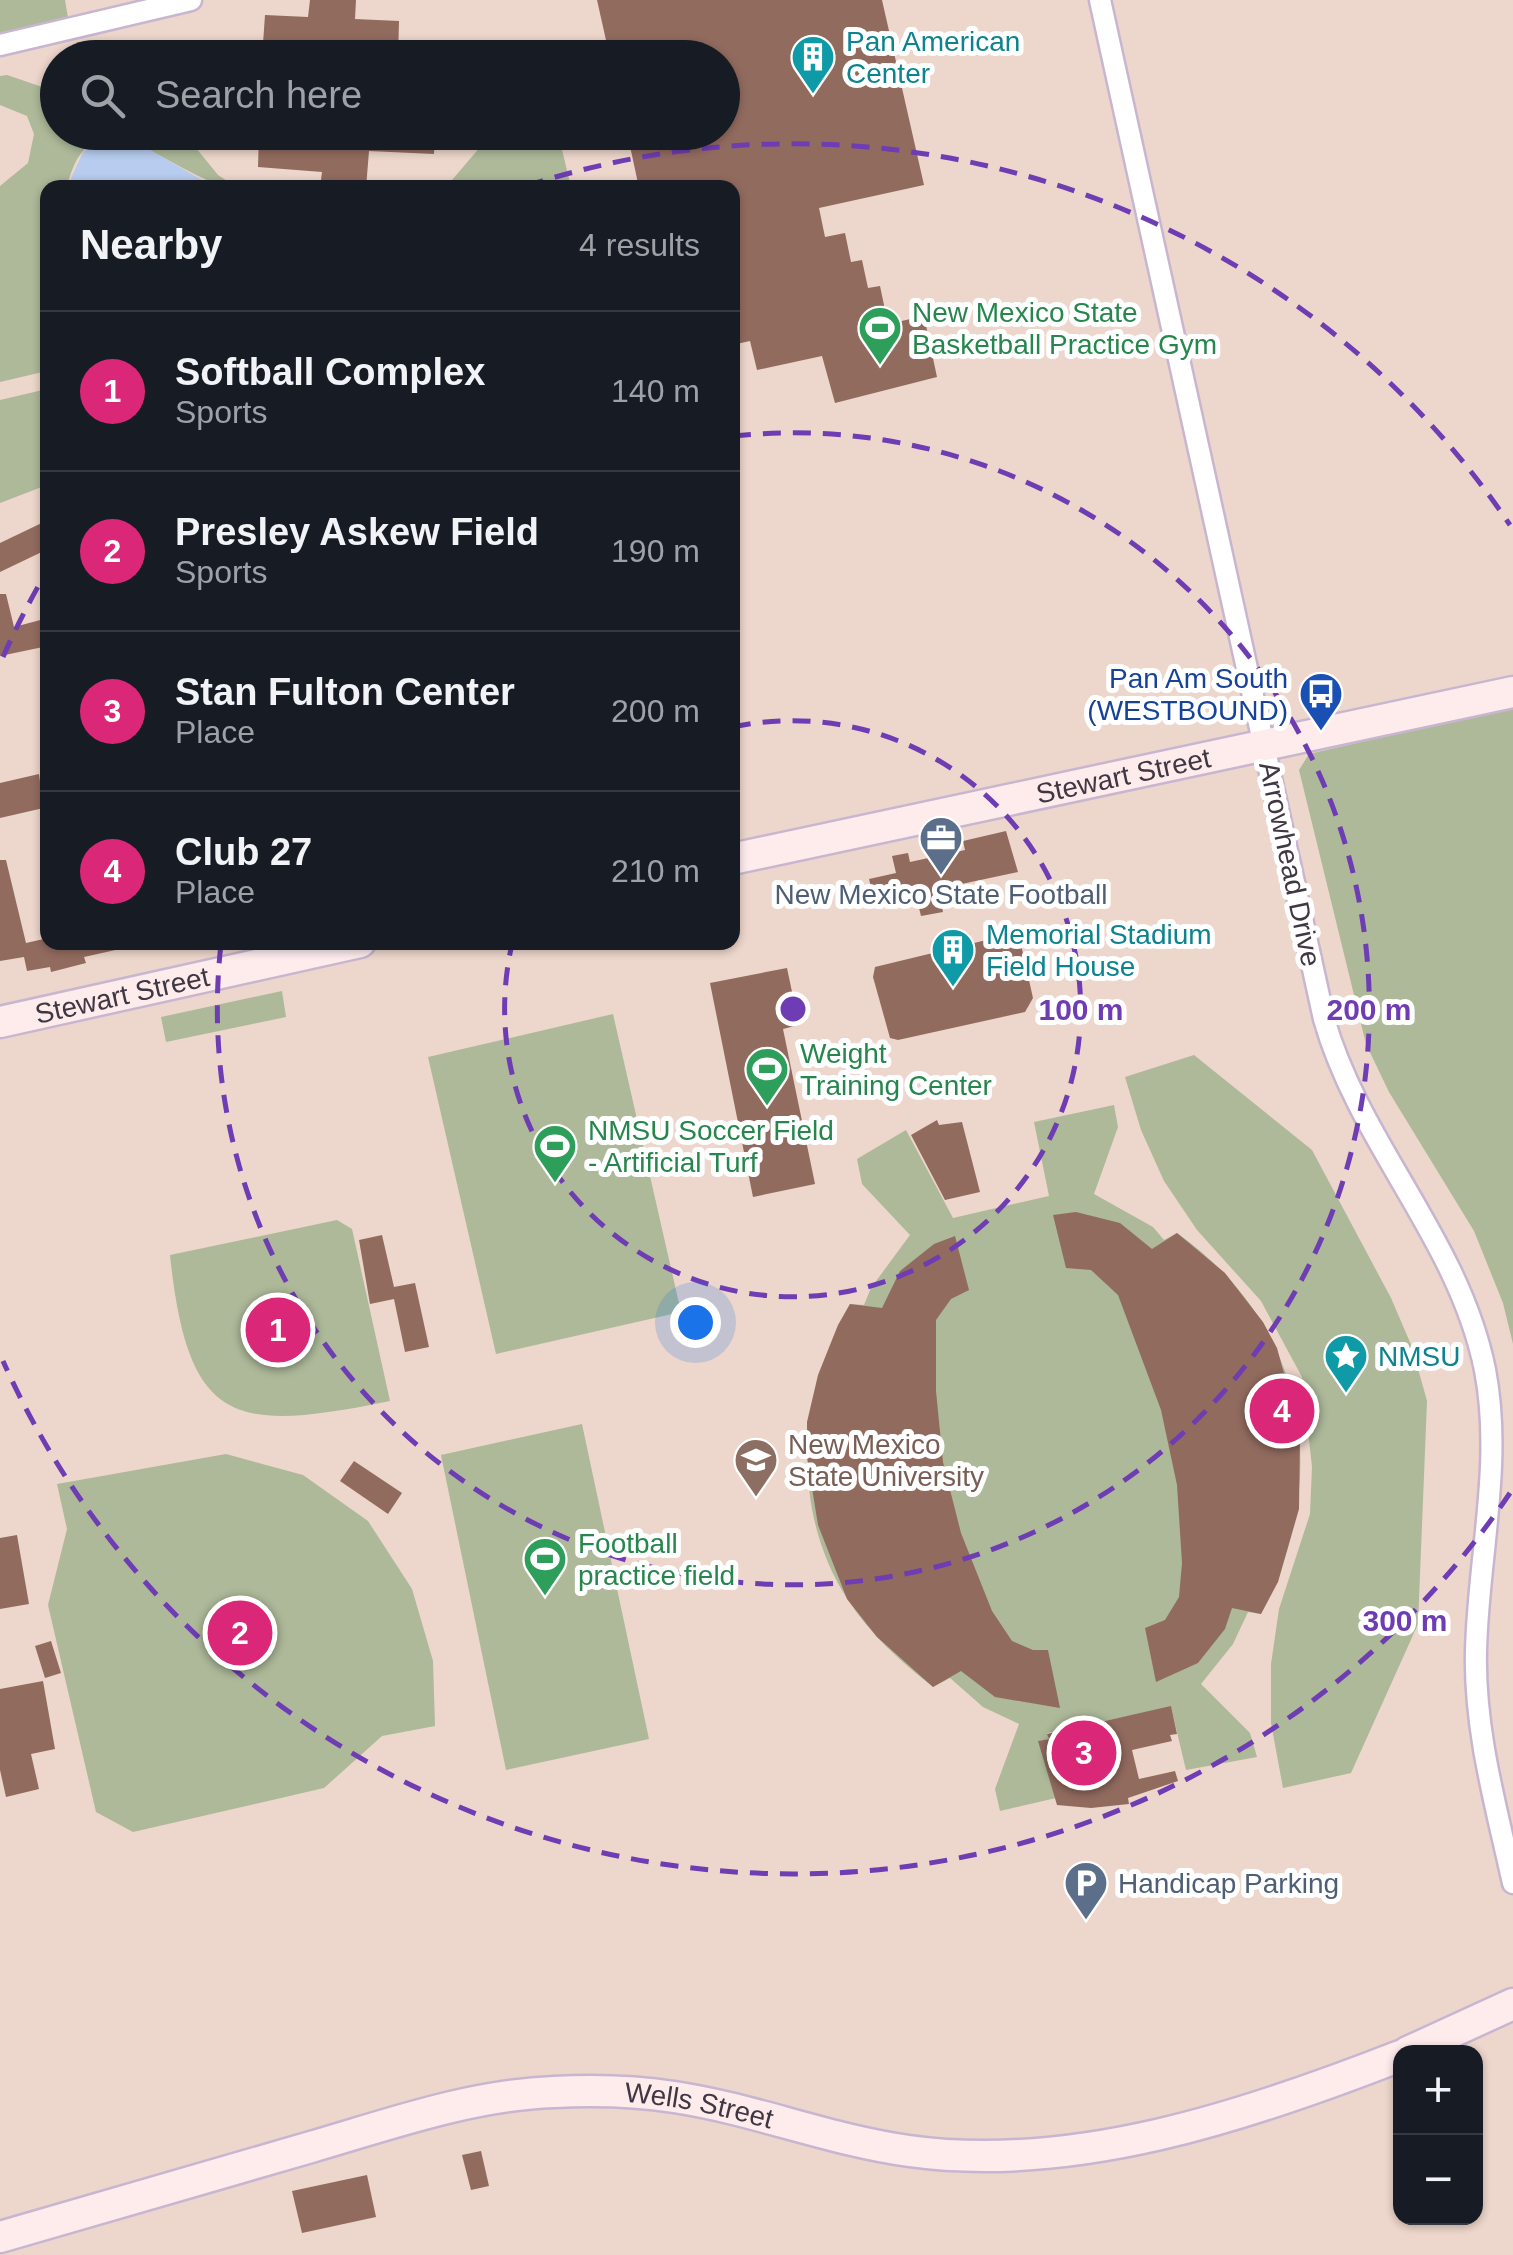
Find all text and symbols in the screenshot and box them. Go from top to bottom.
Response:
place label: Pan American Center [846,26,1020,89]
building icon: Pan American Center [790,34,836,95]
search box [40,40,740,150]
icon: search [75,68,130,123]
text: Search here [155,74,362,116]
text: Nearby [80,221,222,268]
text: 4 results [579,227,700,263]
place label: New Mexico State Basketball Practice Gym [912,297,1217,360]
sports icon: New Mexico State Basketball Practice Gym [857,305,903,366]
text: Softball Complex [175,351,485,393]
text: 1 [104,373,121,409]
text: 140 m [611,373,700,409]
text: Sports [175,394,267,430]
text: Presley Askew Field [175,511,539,553]
text: 2 [104,533,121,569]
text: 190 m [611,533,700,569]
text: Sports [175,554,267,590]
place label: Pan Am South (WESTBOUND) [1087,663,1288,726]
text: Stan Fulton Center [175,671,515,713]
bus stop icon: Pan Am South (WESTBOUND) [1298,671,1344,732]
text: 3 [104,693,121,729]
text: 200 m [611,693,700,729]
text: Place [175,714,255,750]
street label: Stewart Street [1033,742,1213,809]
street label: Arrowhead Drive [1253,759,1327,969]
office icon: New Mexico State Football [918,815,964,876]
text: Club 27 [175,831,312,873]
text: 4 [104,853,121,889]
text: 210 m [611,853,700,889]
text: Place [175,874,255,910]
place label: New Mexico State Football [774,879,1108,910]
place label: Memorial Stadium Field House [986,919,1212,982]
building icon: Memorial Stadium Field House [930,927,976,988]
street label: Stewart Street [32,960,212,1029]
centre of rings [775,991,811,1027]
text: 100 m [1038,993,1124,1026]
text: 200 m [1326,993,1412,1026]
place label: Weight Training Center [800,1038,992,1101]
sports icon: Weight Training Center [744,1046,790,1107]
place label: NMSU Soccer Field - Artificial Turf [588,1115,834,1178]
sports icon: NMSU Soccer Field - Artificial Turf [532,1123,578,1184]
pin: 1 [246,1292,310,1368]
your location [670,1297,721,1348]
place icon: NMSU [1323,1333,1369,1394]
place label: NMSU [1378,1341,1460,1372]
pin: 4 [1250,1374,1314,1448]
place label: New Mexico State University [788,1429,984,1492]
school or university icon: New Mexico State University [733,1437,779,1498]
place label: Football practice field [578,1528,735,1591]
sports icon: Football practice field [522,1536,568,1597]
pin: 2 [208,1596,272,1670]
text: 300 m [1362,1604,1448,1637]
pin: 3 [1052,1716,1116,1790]
parking icon: Handicap Parking [1063,1860,1109,1921]
place label: Handicap Parking [1118,1868,1339,1899]
map controls [1393,2045,1483,2225]
button: + [1393,2045,1483,2135]
street label: Wells Street [624,2076,777,2134]
button: − [1393,2135,1483,2225]

